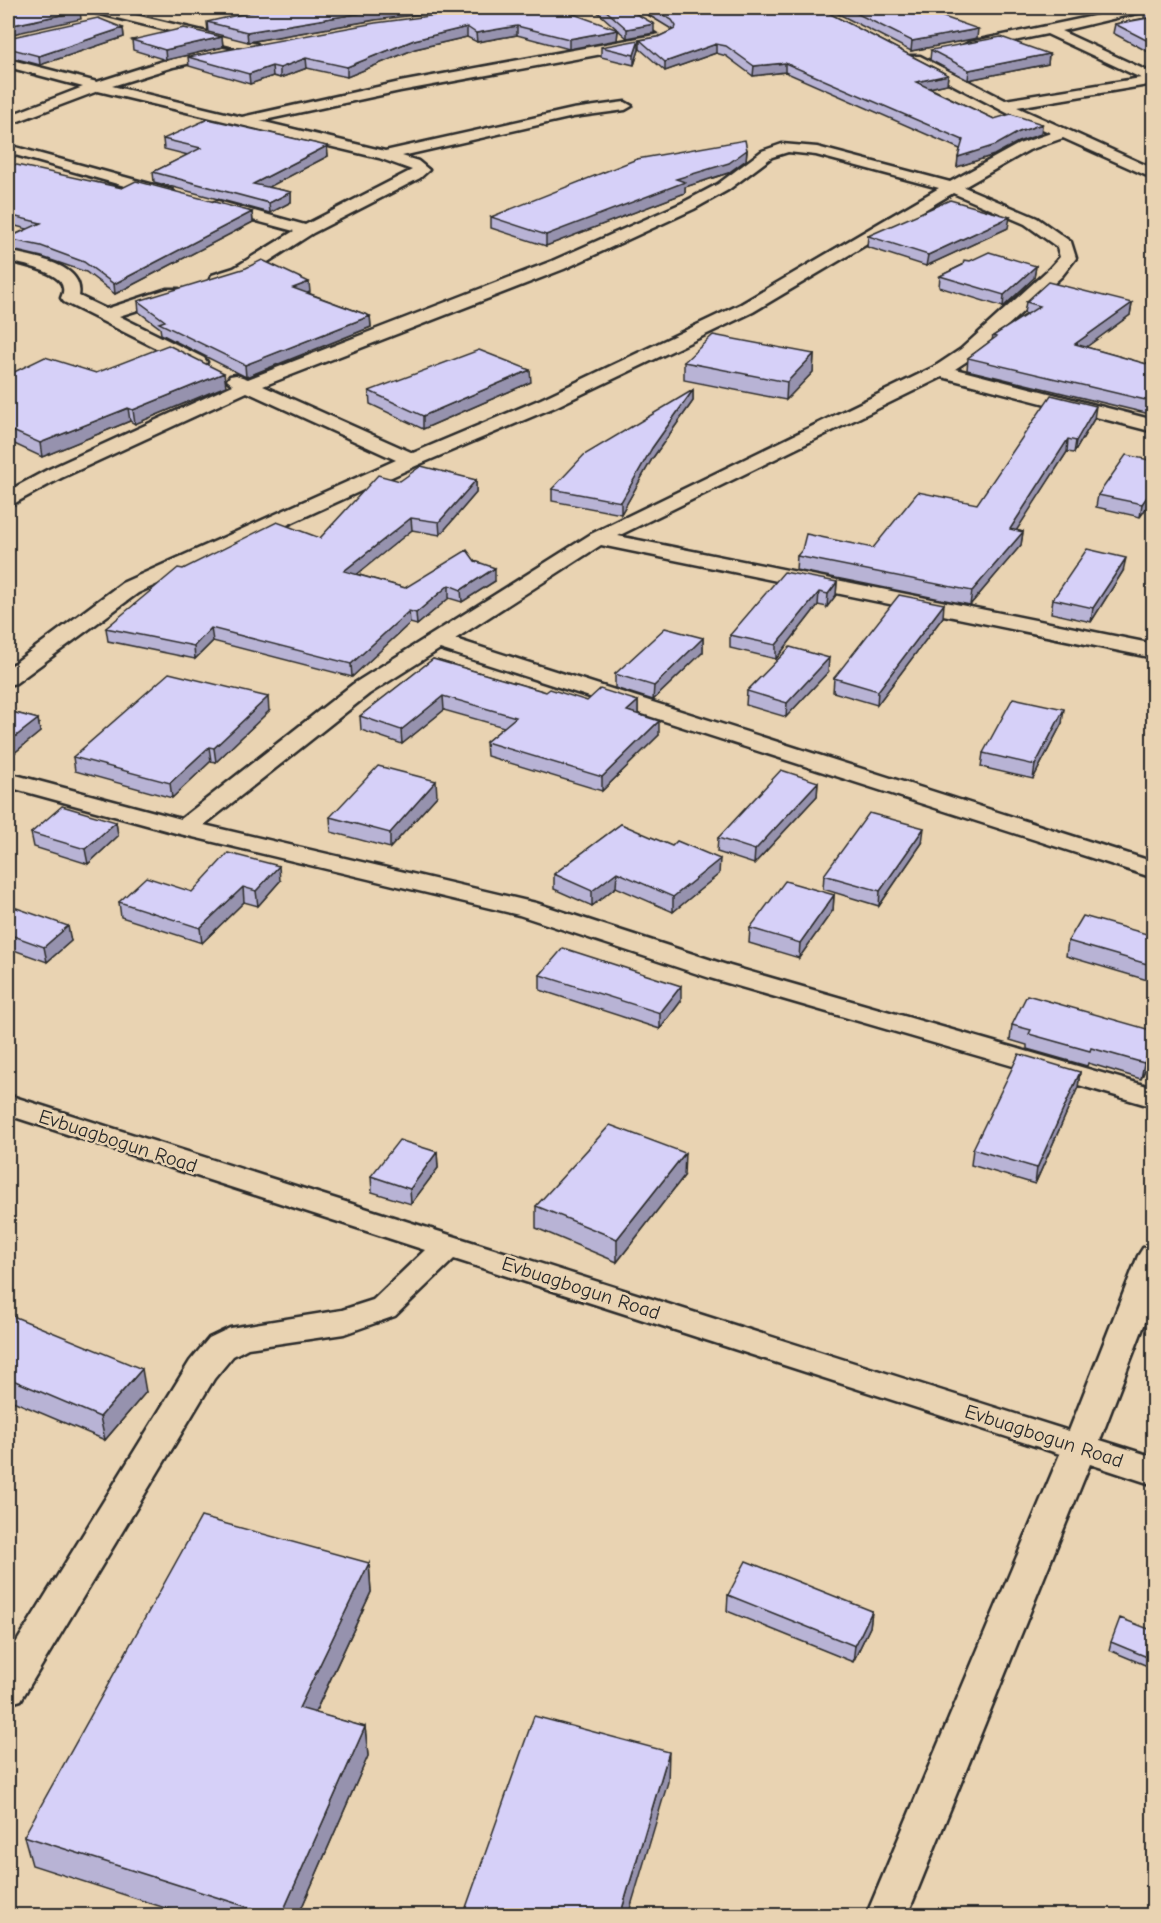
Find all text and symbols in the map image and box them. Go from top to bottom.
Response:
street label: Evbuagbogun Road [36,1105,200,1177]
street label: Evbuagbogun Road [499,1252,663,1324]
street label: Evbuagbogun Road [962,1400,1126,1472]

